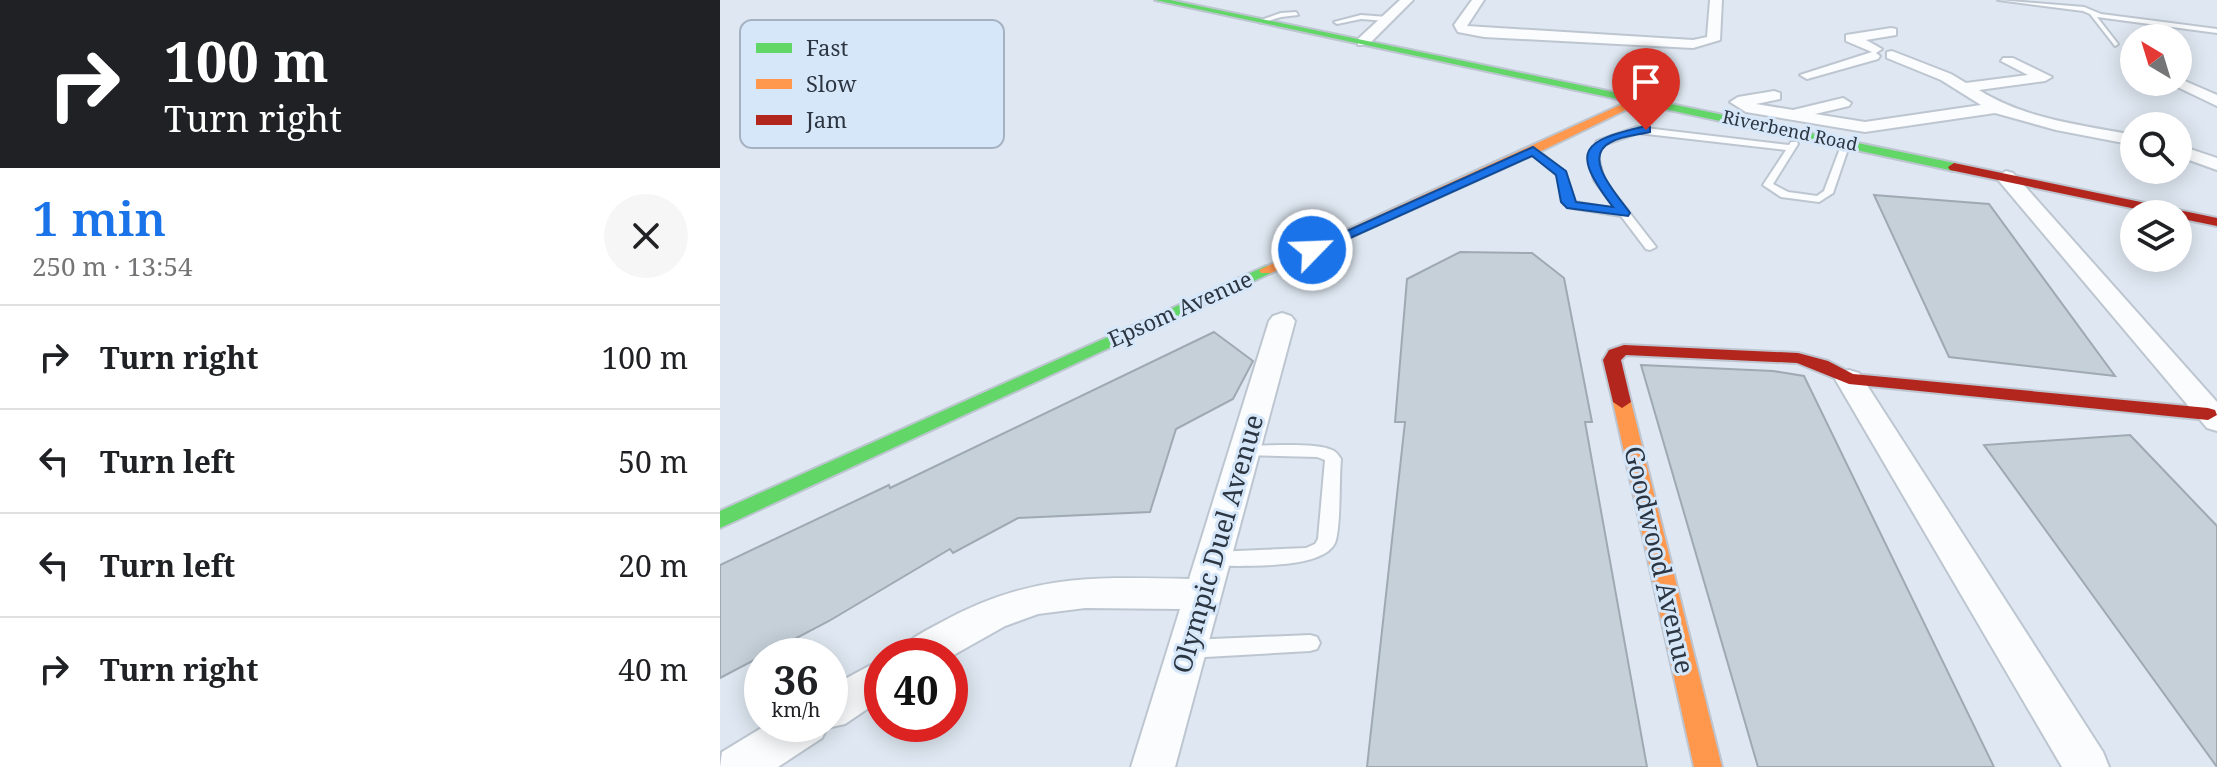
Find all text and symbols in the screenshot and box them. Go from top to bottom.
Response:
legend [740,20,1004,148]
text: 100 m [164,22,329,98]
north arrow [2120,24,2192,96]
map controls [2120,24,2192,272]
icon: right [32,32,136,136]
text: Fast [806,32,848,62]
pin [1612,48,1680,130]
icon: arrive [1624,60,1668,104]
text: Slow [806,68,856,98]
text: Turn right [164,94,342,143]
text: Jam [805,104,847,134]
street label: Riverbend Road [1720,104,1860,156]
button: search [2120,112,2192,184]
text: 1 min [32,185,166,250]
button: close [604,194,688,278]
button: layers [2120,200,2192,272]
position arrow [1270,208,1354,292]
text: 250 m · 13:54 [32,248,193,284]
street label: Epsom Avenue [1103,263,1256,353]
icon: right [32,335,76,379]
text: Turn right [100,337,258,378]
text: 100 m [602,337,688,378]
street label: Olympic Duel Avenue [1163,410,1271,677]
icon: left [32,439,76,483]
text: Turn left [100,441,235,482]
text: 50 m [618,441,688,482]
street label: Goodwood Avenue [1616,442,1704,677]
icon: left [32,543,76,587]
text: Turn left [100,545,235,586]
text: 20 m [618,545,688,586]
speed limit sign: 40 [864,638,968,742]
icon: right [32,647,76,691]
text: Turn right [100,649,258,690]
text: 40 m [618,649,688,690]
text: 36 [773,652,819,707]
text: km/h [771,696,821,723]

